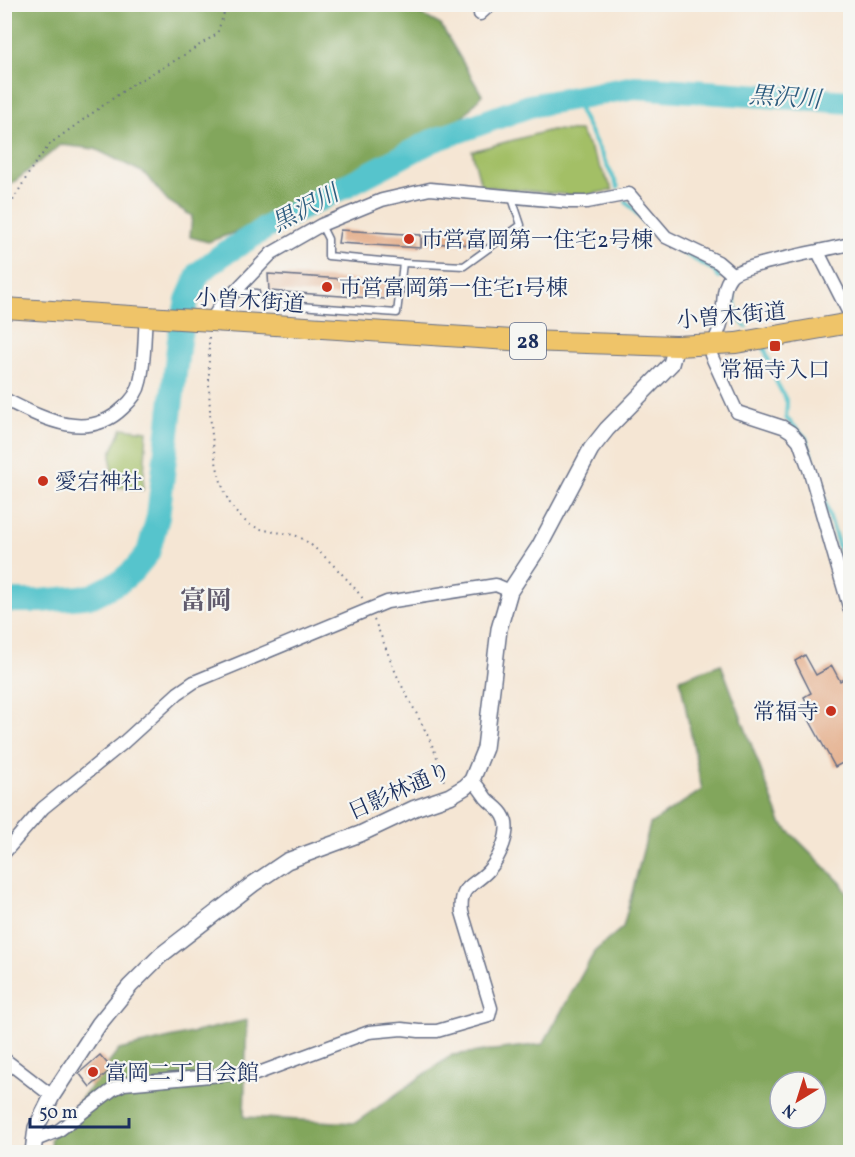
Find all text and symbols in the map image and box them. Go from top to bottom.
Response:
water label: 黒沢川 [748,80,825,119]
water label: 黒沢川 [266,176,348,242]
place label: 市営富岡第一住宅2号棟 [421,226,653,257]
marker: 市営富岡第一住宅2号棟 [402,232,416,246]
place label: 市営富岡第一住宅1号棟 [339,274,568,305]
marker: 市営富岡第一住宅1号棟 [320,280,334,294]
street label: 小曽木街道 [194,283,306,322]
street label: 小曽木街道 [675,297,787,338]
road number: 28 [510,323,546,359]
marker: 常福寺入口 [768,339,782,353]
place label: 常福寺入口 [720,356,830,387]
place label: 愛宕神社 [55,468,143,499]
marker: 愛宕神社 [36,474,50,488]
district label: 富岡 [180,584,232,620]
place label: 常福寺 [753,698,819,729]
marker: 常福寺 [824,704,838,718]
street label: 日影林通り [343,756,457,829]
place label: 富岡二丁目会館 [105,1059,259,1090]
marker: 富岡二丁目会館 [86,1065,100,1079]
north arrow [768,1070,828,1130]
scale bar [30,1091,129,1129]
text: N [778,1098,801,1122]
text: 50 m [39,1101,78,1126]

